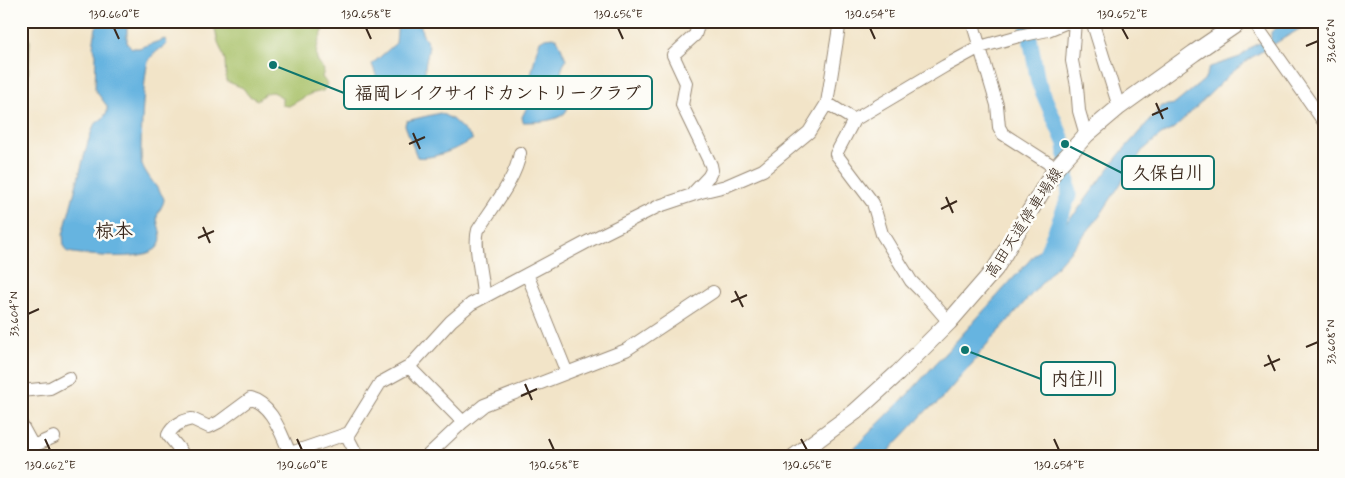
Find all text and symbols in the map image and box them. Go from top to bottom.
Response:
text: 130.660°E [88,7,140,23]
text: 130.658°E [341,7,391,23]
text: 130.656°E [593,7,643,23]
text: 130.654°E [844,7,896,23]
text: 130.652°E [1096,7,1148,23]
text: 33.606°N [1324,19,1340,63]
callout: 福岡レイクサイドカントリークラブ [344,76,652,109]
text: 福岡レイクサイドカントリークラブ [355,82,641,106]
callout: 久保白川 [1122,156,1214,189]
text: 久保白川 [1132,162,1204,186]
street label: 高田天道停車場線 [981,163,1068,282]
district label: 椋本 [95,219,133,244]
text: 33.604°N [7,291,23,337]
text: 33.608°N [1324,320,1340,364]
callout: 内住川 [1041,362,1115,395]
text: 内住川 [1051,368,1105,392]
text: 130.662°E [24,458,76,474]
text: 130.660°E [276,458,328,474]
text: 130.658°E [529,458,579,474]
text: 130.656°E [782,458,832,474]
text: 130.654°E [1033,458,1085,474]

